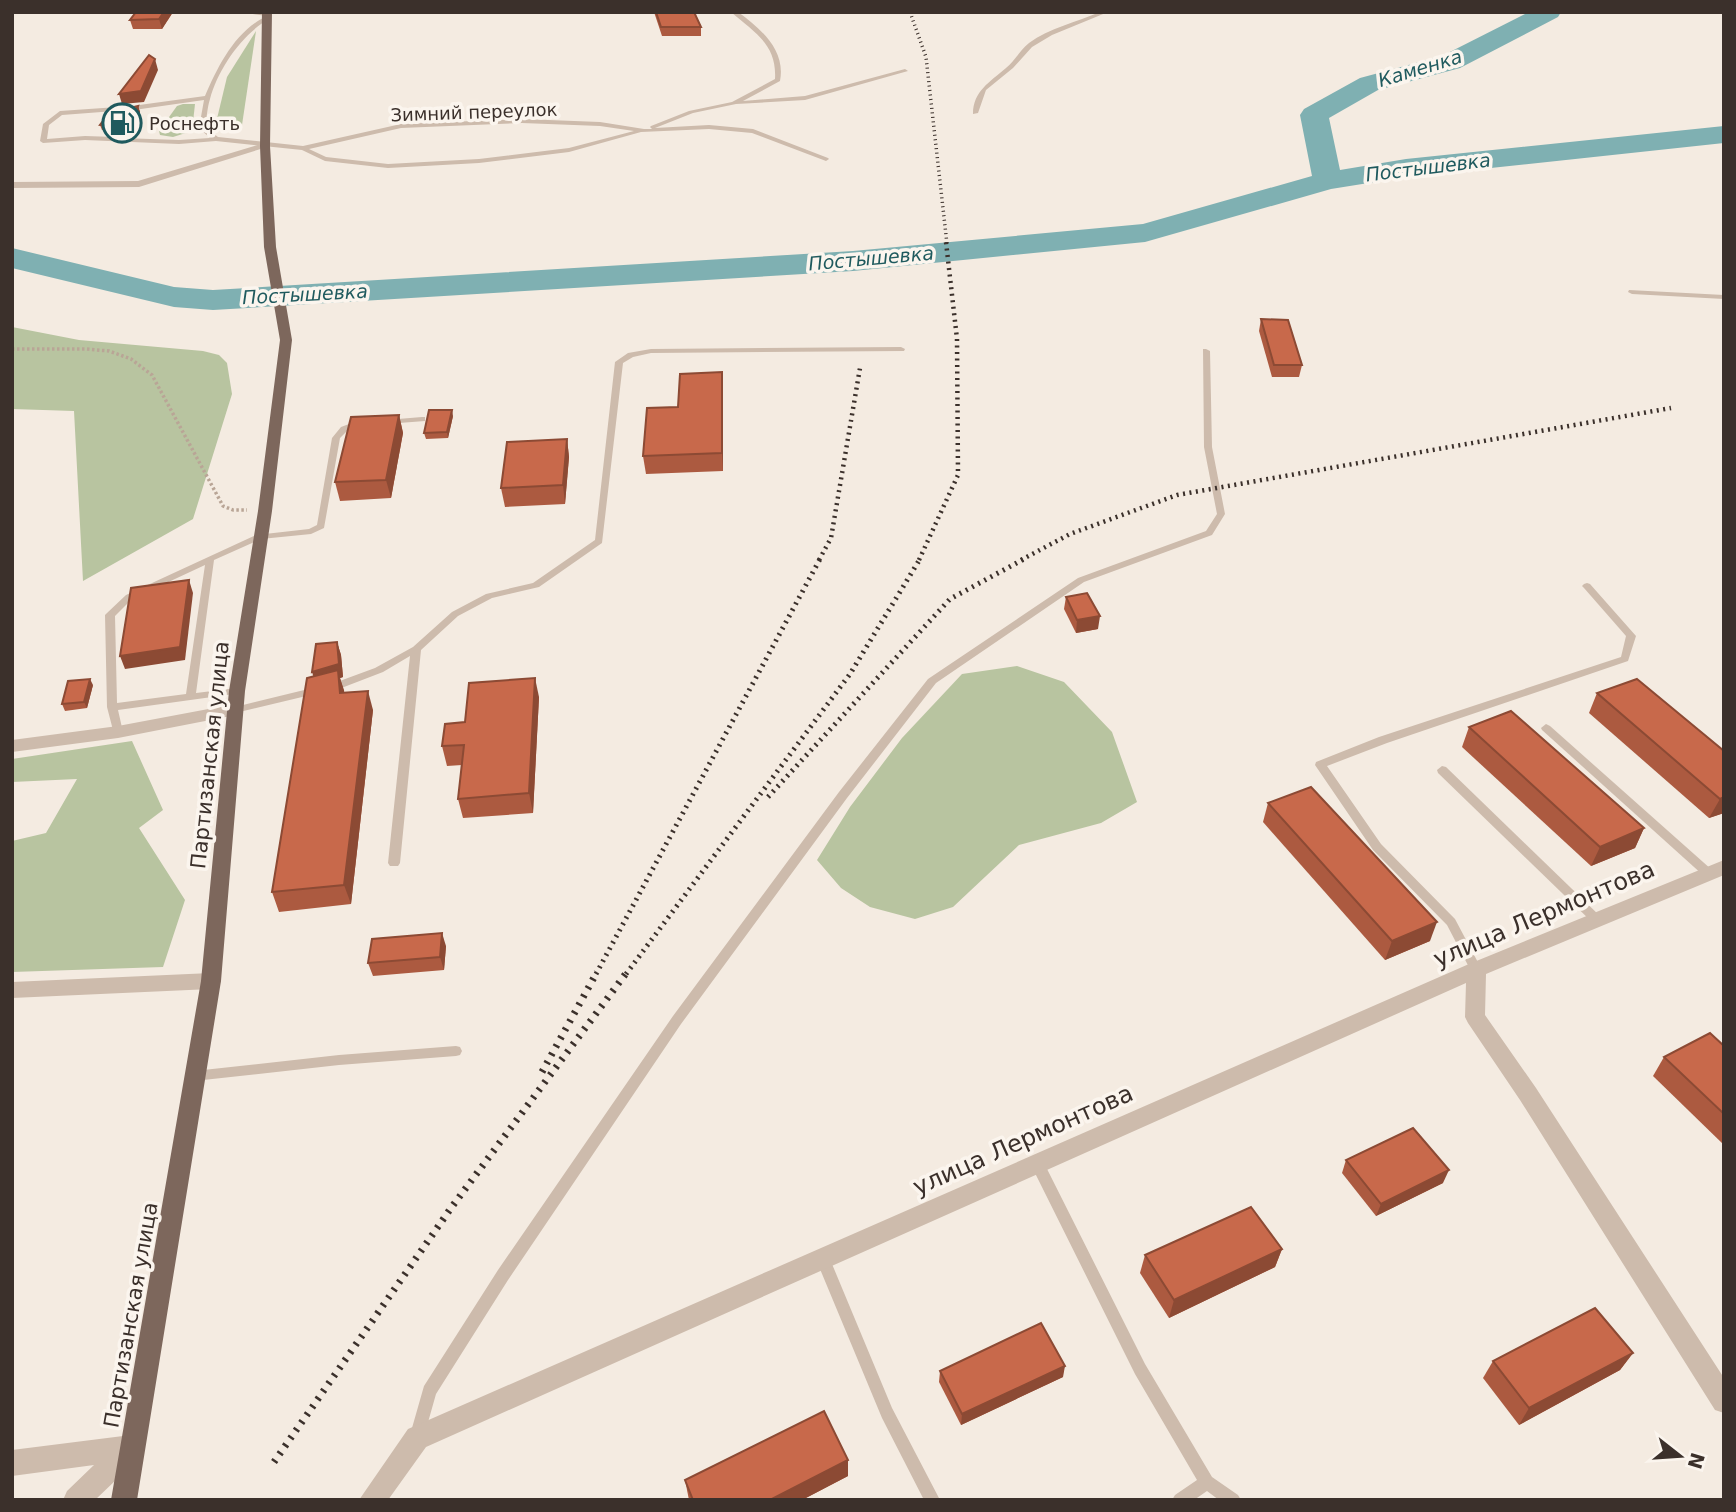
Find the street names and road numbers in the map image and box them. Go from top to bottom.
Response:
street label: Зимний переулок [390,99,558,125]
street label: Партизанская улица [186,640,234,870]
street label: улица Лермонтова [1429,855,1659,973]
street label: улица Лермонтова [909,1079,1137,1201]
street label: Партизанская улица [99,1200,163,1430]

